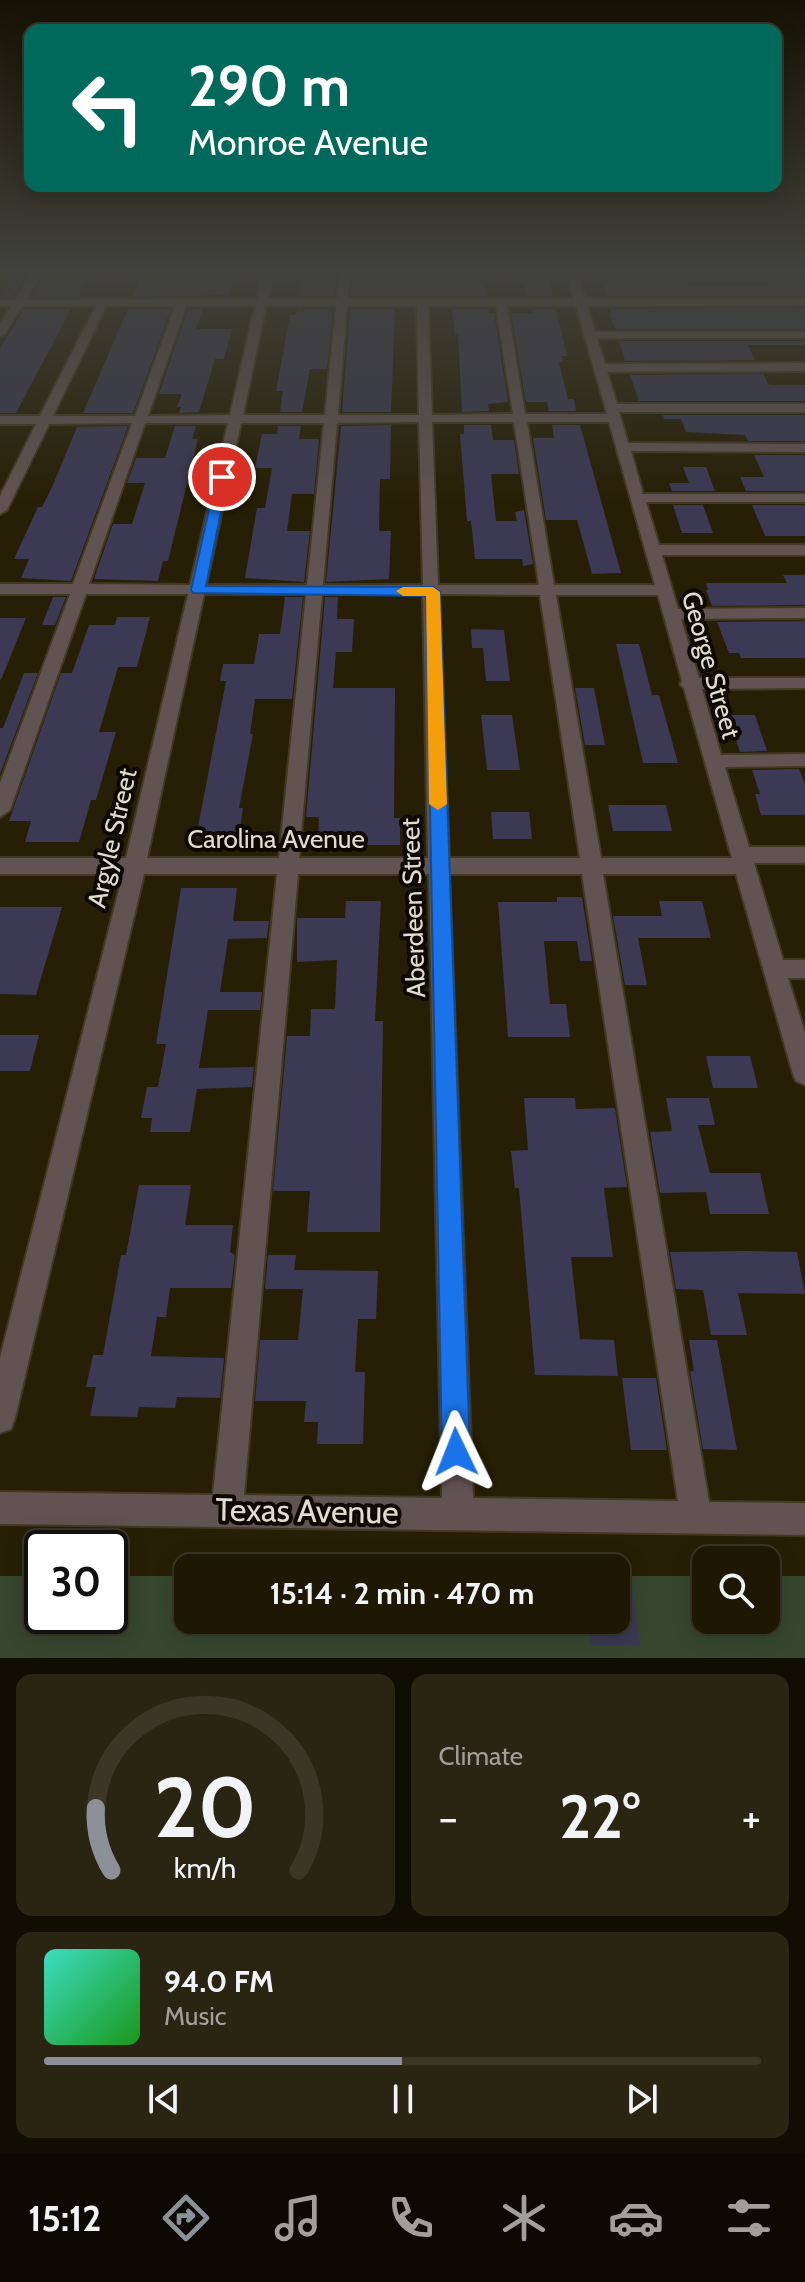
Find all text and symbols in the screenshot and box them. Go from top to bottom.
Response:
text: 290 m [188,52,350,120]
icon: left [56,56,160,160]
text: Monroe Avenue [188,120,428,164]
pin [188,443,256,511]
icon: arrive [200,455,244,499]
street label: George Street [675,588,747,743]
street label: Argyle Street [80,765,144,911]
street label: Aberdeen Street [394,817,432,998]
street label: Carolina Avenue [187,823,365,855]
position arrow [414,1410,498,1494]
street label: Texas Avenue [215,1489,399,1532]
speed limit sign: 30 [24,1530,128,1634]
map controls [692,1546,780,1634]
button: search [692,1546,780,1634]
text: 15:14 · 2 min · 470 m [270,1575,534,1612]
text: Climate [439,1740,523,1772]
text: 20 [154,1757,257,1858]
text: 22° [559,1780,640,1853]
text: − [439,1791,458,1844]
text: + [742,1791,761,1844]
text: km/h [174,1850,237,1885]
text: 94.0 FM [164,1963,274,2000]
text: Music [164,2000,227,2032]
icon: previous [142,2077,186,2121]
icon: pause [381,2077,425,2121]
icon: next [620,2077,664,2121]
icon: directions [158,2190,214,2246]
icon: music [270,2190,326,2246]
icon: phone [383,2190,439,2246]
icon: climate [496,2190,552,2246]
icon: car [608,2190,664,2246]
icon: filters [721,2190,777,2246]
text: 15:12 [28,2196,101,2240]

